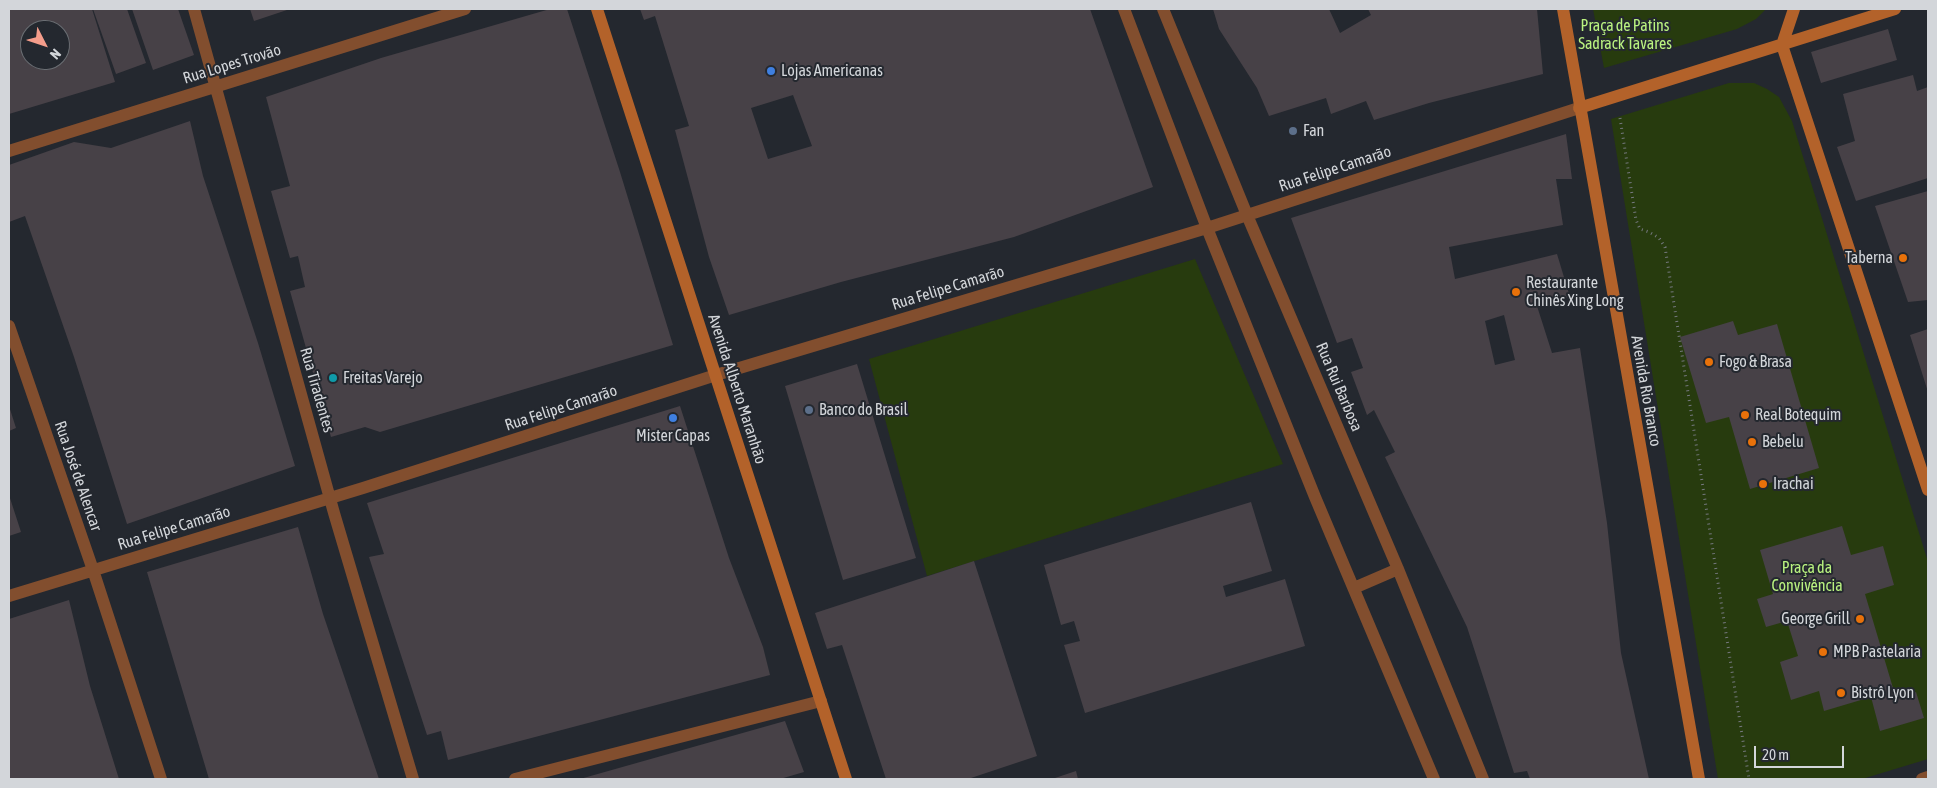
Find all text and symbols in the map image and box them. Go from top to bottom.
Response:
park label: Praça de Patins Sadrack Tavares [1578,16,1672,54]
north arrow [20,20,70,70]
street label: Rua Lopes Trovão [181,40,283,88]
text: N [47,46,64,63]
place label: Lojas Americanas [781,61,883,81]
marker: Lojas Americanas [765,65,777,77]
place label: Fan [1303,121,1324,141]
marker: Fan [1287,125,1299,137]
street label: Rua Felipe Camarão [1277,142,1393,196]
place label: Taberna [1845,248,1893,268]
marker: Taberna [1897,252,1909,264]
street label: Rua Felipe Camarão [889,262,1007,314]
place label: Restaurante Chinês Xing Long [1526,273,1624,311]
marker: Restaurante Chinês Xing Long [1510,286,1522,298]
street label: Avenida Alberto Maranhão [704,312,770,466]
street label: Avenida Rio Branco [1627,334,1665,448]
street label: Rua Rui Barbosa [1312,340,1366,434]
street label: Rua Tiradentes [296,345,338,435]
place label: Fogo & Brasa [1719,352,1792,372]
marker: Fogo & Brasa [1703,356,1715,368]
place label: Freitas Varejo [343,368,423,388]
marker: Freitas Varejo [327,372,339,384]
street label: Rua Felipe Camarão [503,381,619,435]
place label: Banco do Brasil [819,400,908,420]
marker: Banco do Brasil [803,404,815,416]
place label: Real Botequim [1755,405,1841,425]
marker: Real Botequim [1739,409,1751,421]
marker: Mister Capas [667,412,679,424]
street label: Rua José de Alencar [50,418,106,534]
place label: Mister Capas [636,426,710,446]
place label: Bebelu [1762,432,1804,452]
marker: Bebelu [1746,436,1758,448]
place label: Irachai [1773,474,1814,494]
marker: Irachai [1757,478,1769,490]
street label: Rua Felipe Camarão [115,502,233,554]
park label: Praça da Convivência [1771,558,1843,596]
place label: George Grill [1781,609,1850,629]
marker: George Grill [1854,613,1866,625]
place label: MPB Pastelaria [1833,642,1921,662]
marker: MPB Pastelaria [1817,646,1829,658]
place label: Bistrô Lyon [1851,683,1914,703]
marker: Bistrô Lyon [1835,687,1847,699]
scale bar [1757,736,1847,768]
text: 20 m [1762,746,1789,763]

